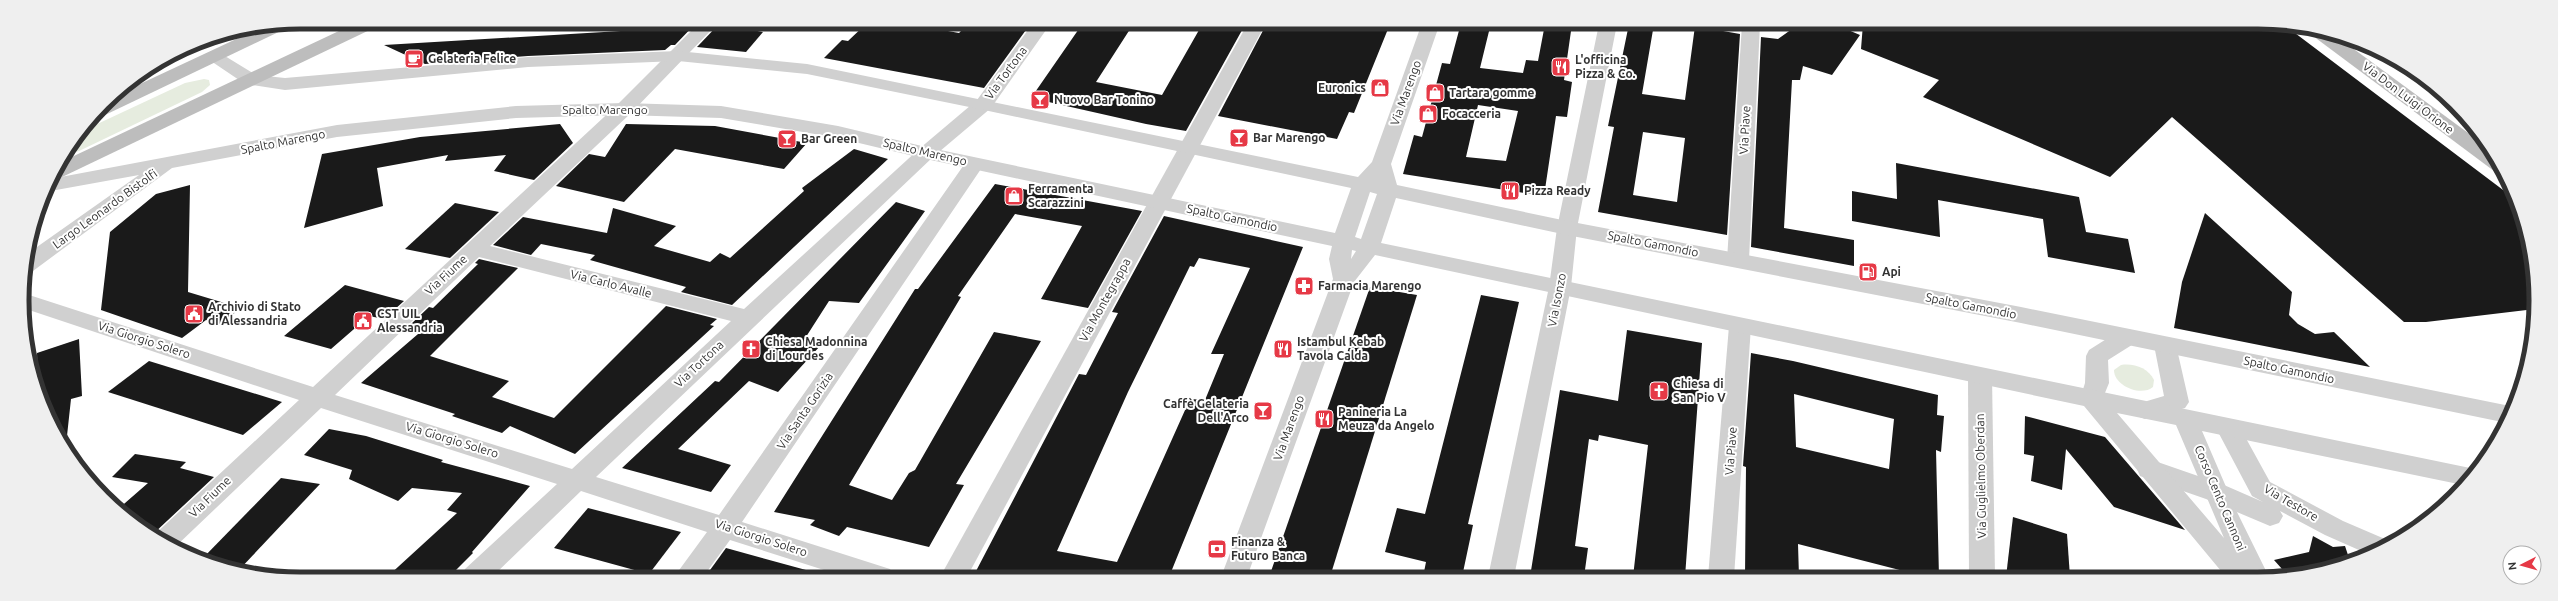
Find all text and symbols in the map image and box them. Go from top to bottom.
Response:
street label: Via Tortona [982,44,1029,102]
cafe icon: Gelateria Felice [403,48,425,70]
place label: Gelateria Felice [428,52,516,65]
place label: L'officina Pizza & Co. [1575,53,1636,80]
restaurant icon: L'officina Pizza & Co. [1550,56,1572,78]
street label: Via Marengo [1388,58,1423,127]
street label: Via Don Luigi Orione [2360,59,2456,136]
shop icon: Euronics [1369,77,1391,99]
place label: Euronics [1318,81,1366,94]
shop icon: Tartara gomme [1424,82,1446,104]
place label: Tartara gomme [1449,86,1535,99]
bar icon: Nuovo Bar Tonino [1029,89,1051,111]
place label: Nuovo Bar Tonino [1054,93,1154,106]
street label: Spalto Marengo [562,103,648,116]
shop icon: Focacceria [1417,103,1439,125]
street label: Via Piave [1737,105,1752,155]
place label: Focacceria [1442,107,1501,120]
street label: Spalto Marengo [240,127,326,156]
bar icon: Bar Marengo [1228,127,1250,149]
bar icon: Bar Green [776,128,798,150]
place label: Bar Marengo [1253,131,1326,144]
place label: Bar Green [801,132,857,145]
street label: Spalto Marengo [882,136,968,167]
street label: Largo Leonardo Bistolfi [50,166,159,251]
restaurant icon: Pizza Ready [1499,180,1521,202]
place label: Ferramenta Scarazzini [1028,182,1094,209]
place label: Pizza Ready [1524,184,1591,197]
shop icon: Ferramenta Scarazzini [1003,185,1025,207]
street label: Spalto Gamondio [1186,202,1279,233]
street label: Spalto Gamondio [1607,228,1700,259]
street label: Via Fiume [422,252,469,297]
street label: Via Montegrappa [1076,256,1133,344]
fuel station icon: Api [1857,261,1879,283]
place label: Api [1882,265,1901,278]
street label: Via Carlo Avalle [569,267,653,300]
street label: Via Isonzo [1545,272,1568,328]
pharmacy icon: Farmacia Marengo [1293,275,1315,297]
place label: Farmacia Marengo [1318,279,1422,292]
street label: Spalto Gamondio [1925,290,2018,321]
place label: Archivio di Stato di Alessandria [208,300,301,327]
public building icon: Archivio di Stato di Alessandria [183,303,205,325]
place label: CST UIL Alessandria [377,307,443,334]
public building icon: CST UIL Alessandria [352,310,374,332]
street label: Via Giorgio Solero [96,318,192,361]
place label: Chiesa Madonnina di Lourdes [765,335,867,362]
place label: Istambul Kebab Tavola Calda [1297,335,1384,362]
street label: Via Tortona [671,338,726,390]
church icon: Chiesa Madonnina di Lourdes [740,338,762,360]
restaurant icon: Istambul Kebab Tavola Calda [1272,338,1294,360]
street label: Spalto Gamondio [2243,354,2336,385]
street label: Via Santa Gorizia [774,370,835,452]
place label: Chiesa di San Pio V [1673,377,1726,404]
church icon: Chiesa di San Pio V [1648,380,1670,402]
street label: Via Marengo [1271,393,1306,462]
place label: Caffè Gelateria Dell'Arco [1163,397,1249,424]
bar icon: Caffè Gelateria Dell'Arco [1252,400,1274,422]
place label: Panineria La Meuza da Angelo [1338,405,1435,432]
restaurant icon: Panineria La Meuza da Angelo [1313,408,1335,430]
street label: Via Guglielmo Oberdan [1973,413,1988,539]
street label: Via Giorgio Solero [404,419,500,460]
street label: Via Piave [1722,426,1739,476]
street label: Corso Cento Cannoni [2192,443,2249,553]
street label: Via Fiume [186,474,233,520]
street label: Via Testore [2262,482,2321,523]
street label: Via Giorgio Solero [713,516,809,559]
place label: Finanza & Futuro Banca [1231,535,1305,562]
bank icon: Finanza & Futuro Banca [1206,538,1228,560]
north arrow [2502,545,2542,585]
text: N [2506,561,2518,571]

